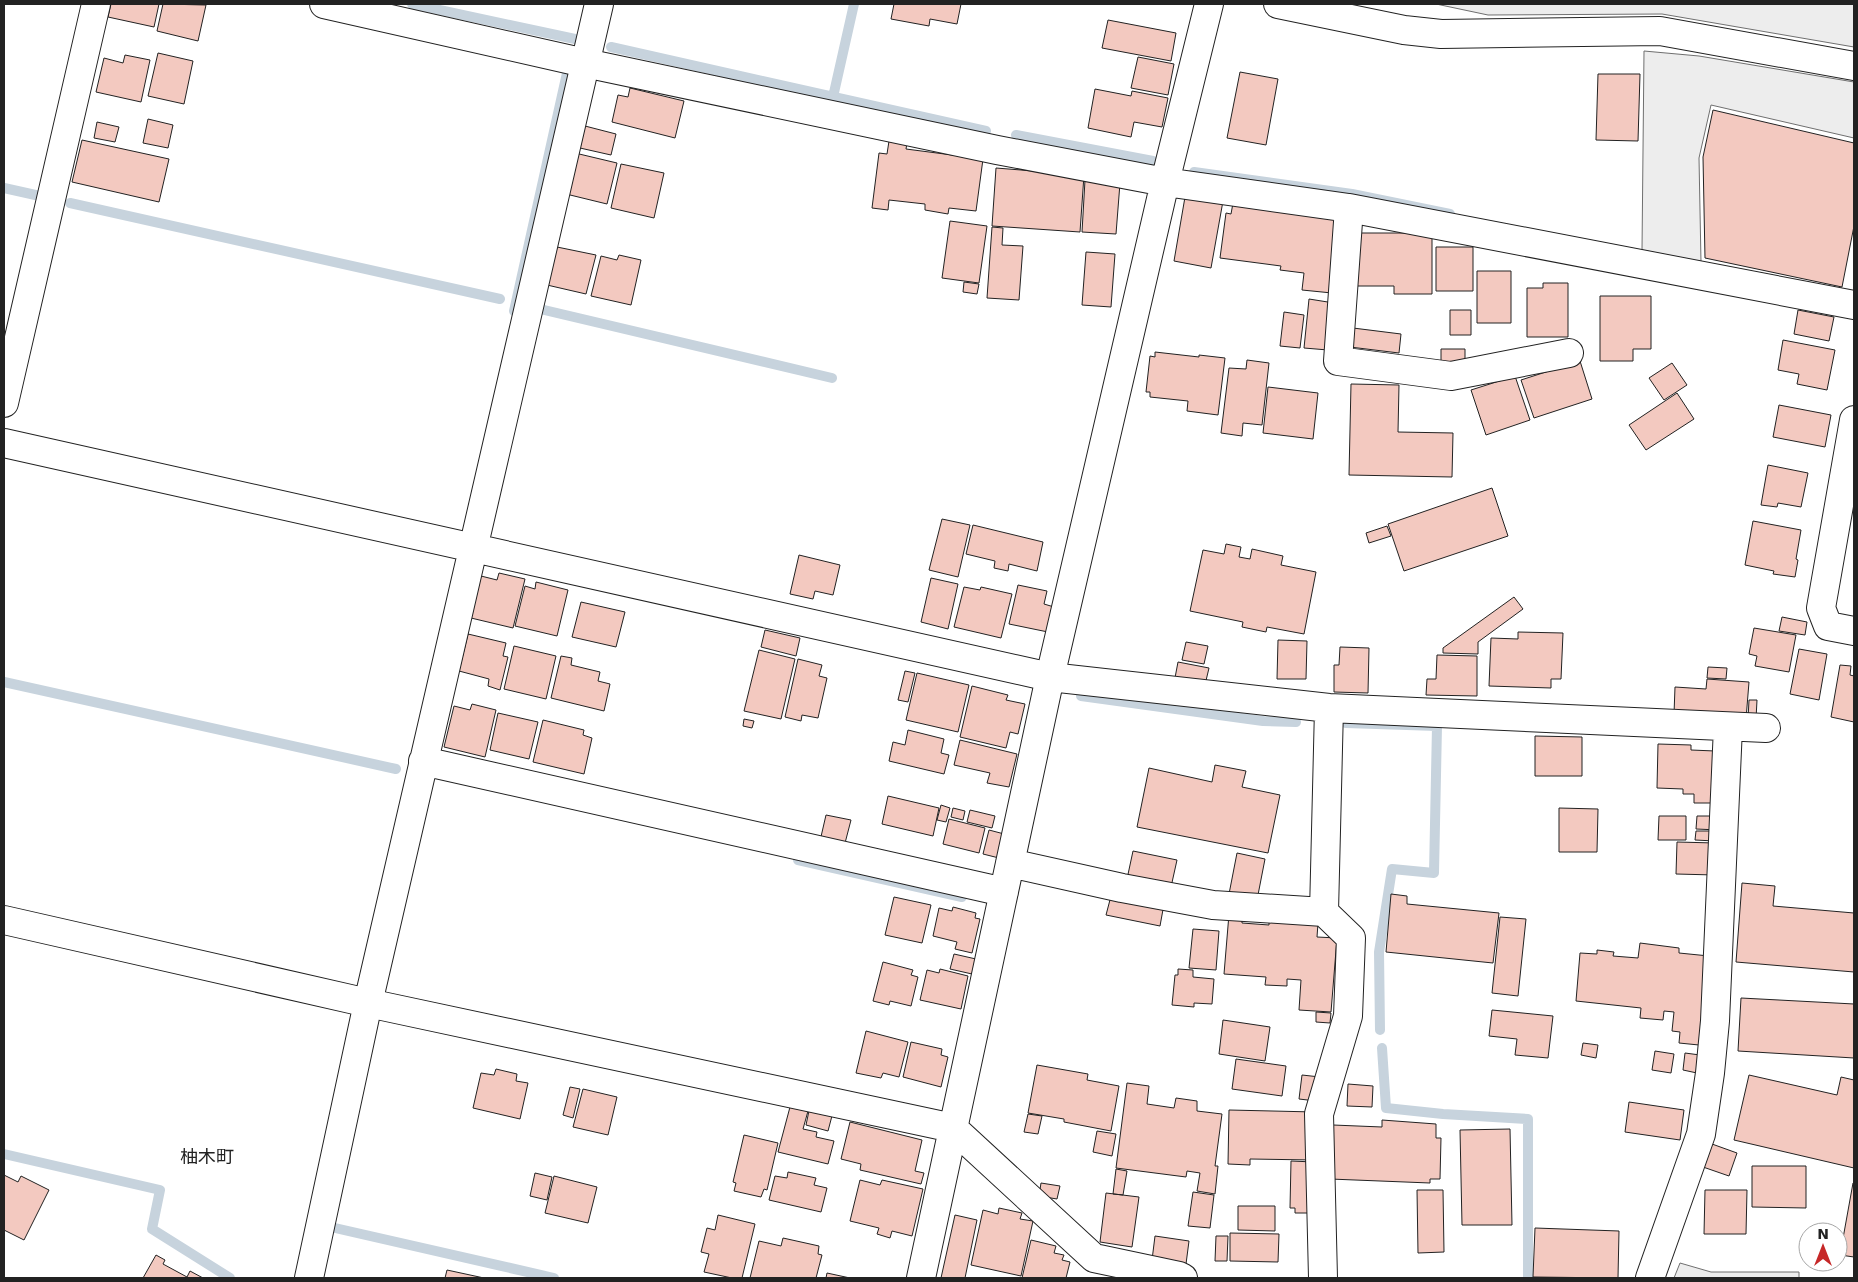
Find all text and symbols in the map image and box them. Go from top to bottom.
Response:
district label: 柚木町 [180,1146,234,1167]
north arrow [1798,1222,1848,1272]
text: N [1817,1226,1829,1242]

